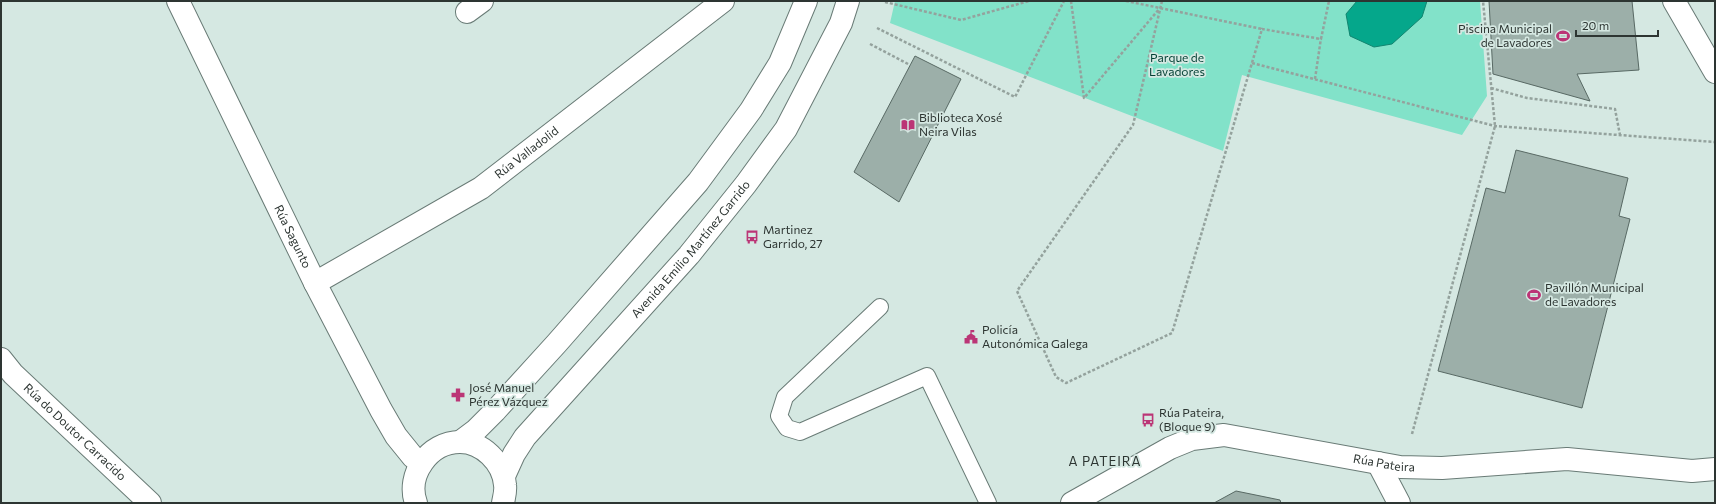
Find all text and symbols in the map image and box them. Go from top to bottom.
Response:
scale bar [1576,12,1658,38]
text: 20 m [1582,18,1609,32]
place label: Piscina Municipal de Lavadores [1458,21,1552,49]
sports icon: Piscina Municipal de Lavadores [1555,28,1571,44]
park label: Parque de Lavadores [1149,50,1205,78]
place label: Biblioteca Xosé Neira Vilas [919,110,1002,138]
library icon: Biblioteca Xosé Neira Vilas [900,117,916,133]
street label: Rúa Valladolid [491,123,561,181]
street label: Avenida Emilio Martínez Garrido [628,177,752,320]
street label: Rúa Sagunto [272,202,315,270]
place label: Martinez Garrido, 27 [763,222,823,250]
bus stop icon: Martinez Garrido, 27 [744,229,760,245]
place label: Pavillón Municipal de Lavadores [1545,280,1644,308]
sports icon: Pavillón Municipal de Lavadores [1526,287,1542,303]
place label: Policía Autonómica Galega [982,322,1088,350]
public building icon: Policía Autonómica Galega [963,329,979,345]
street label: Rúa do Doutor Carracido [21,380,129,483]
place label: José Manuel Pérez Vázquez [469,380,548,408]
pharmacy icon: José Manuel Pérez Vázquez [450,387,466,403]
place label: Rúa Pateira, (Bloque 9) [1159,405,1224,433]
bus stop icon: Rúa Pateira, (Bloque 9) [1140,412,1156,428]
street label: Rúa Pateira [1352,451,1415,473]
district label: A PATEIRA [1068,453,1142,469]

